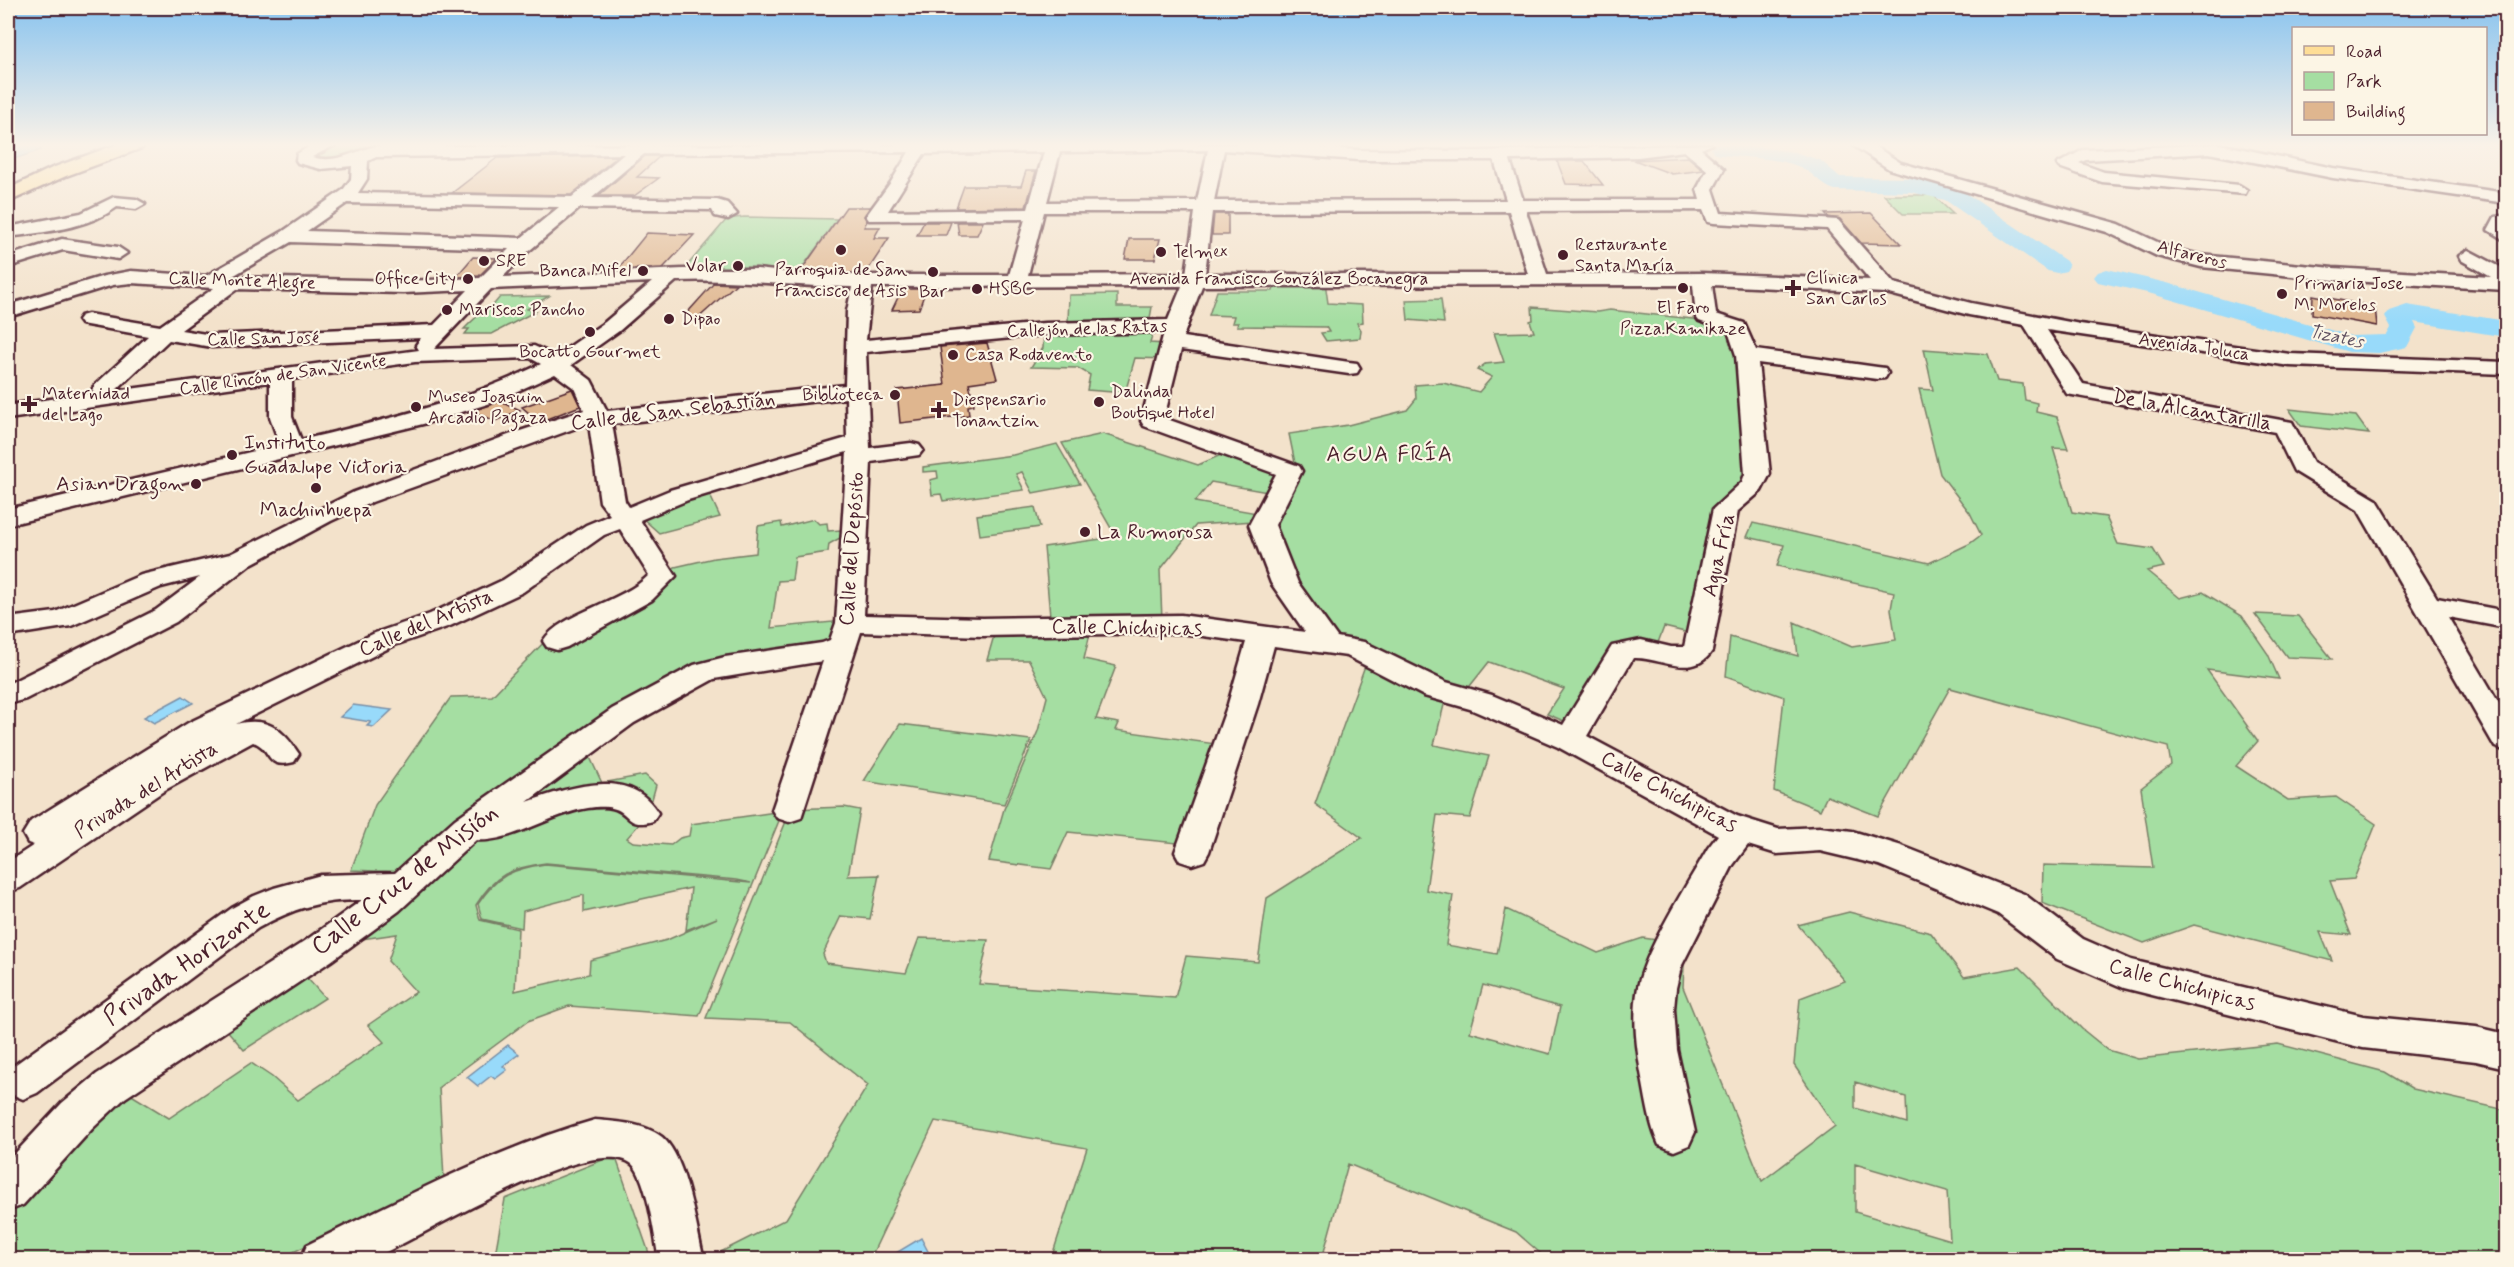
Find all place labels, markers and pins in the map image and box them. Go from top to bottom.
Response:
place label: Restaurante Santa María [1575,233,1674,278]
place label: Telmex [1173,240,1228,264]
marker: Parroquia de San Francisco de Asis [834,243,848,257]
marker: Telmex [1154,245,1168,259]
marker: Restaurante Santa María [1556,248,1570,262]
place label: SRE [496,249,527,273]
marker: SRE [477,254,491,268]
place label: Volar [686,254,727,278]
place label: Parroquia de San Francisco de Asis [775,258,907,303]
place label: Banca Mifel [540,259,631,283]
marker: Volar [731,259,745,273]
marker: Banca Mifel [636,264,650,278]
marker: Bar [926,265,940,279]
place label: Clínica San Carlos [1806,266,1887,311]
place label: Office City [374,267,456,291]
marker: Office City [461,272,475,286]
place label: Primaria Jose M. Morelos [2294,272,2404,317]
place label: HSBC [989,277,1035,301]
marker: Clínica San Carlos [1784,279,1802,297]
place label: Bar [919,280,948,304]
marker: El Faro Pizza.Kamikaze [1676,281,1690,295]
marker: HSBC [970,282,984,296]
marker: Primaria Jose M. Morelos [2275,287,2289,301]
place label: El Faro Pizza.Kamikaze [1620,296,1746,341]
place label: Mariscos Pancho [459,298,585,322]
marker: Mariscos Pancho [440,303,454,317]
place label: Dipao [681,307,720,331]
marker: Dipao [662,312,676,326]
marker: Bocatto Gourmet [583,325,597,339]
place label: Bocatto Gourmet [519,340,661,364]
place label: Casa Rodavento [965,343,1092,367]
marker: Casa Rodavento [946,348,960,362]
place label: Dalinda Boutique Hotel [1111,380,1214,425]
place label: Maternidad del Lago [42,382,130,427]
place label: Biblioteca [802,383,883,407]
place label: Museo Joaquin Arcadio Pagaza [428,385,548,432]
marker: Biblioteca [888,388,902,402]
place label: Diespensario Tonantzin [952,388,1046,433]
marker: Maternidad del Lago [20,395,38,413]
marker: Dalinda Boutique Hotel [1092,395,1106,409]
marker: Museo Joaquin Arcadio Pagaza [409,400,423,414]
marker: Diespensario Tonantzin [930,401,948,419]
place label: Instituto Guadalupe Victoria [244,429,407,481]
marker: Instituto Guadalupe Victoria [225,448,239,462]
place label: Asian Dragon [56,470,185,500]
marker: Asian Dragon [189,477,203,491]
marker: Machinhuepa [309,481,323,495]
place label: Machinhuepa [260,496,372,524]
place label: La Rumorosa [1097,518,1213,546]
marker: La Rumorosa [1078,525,1092,539]

